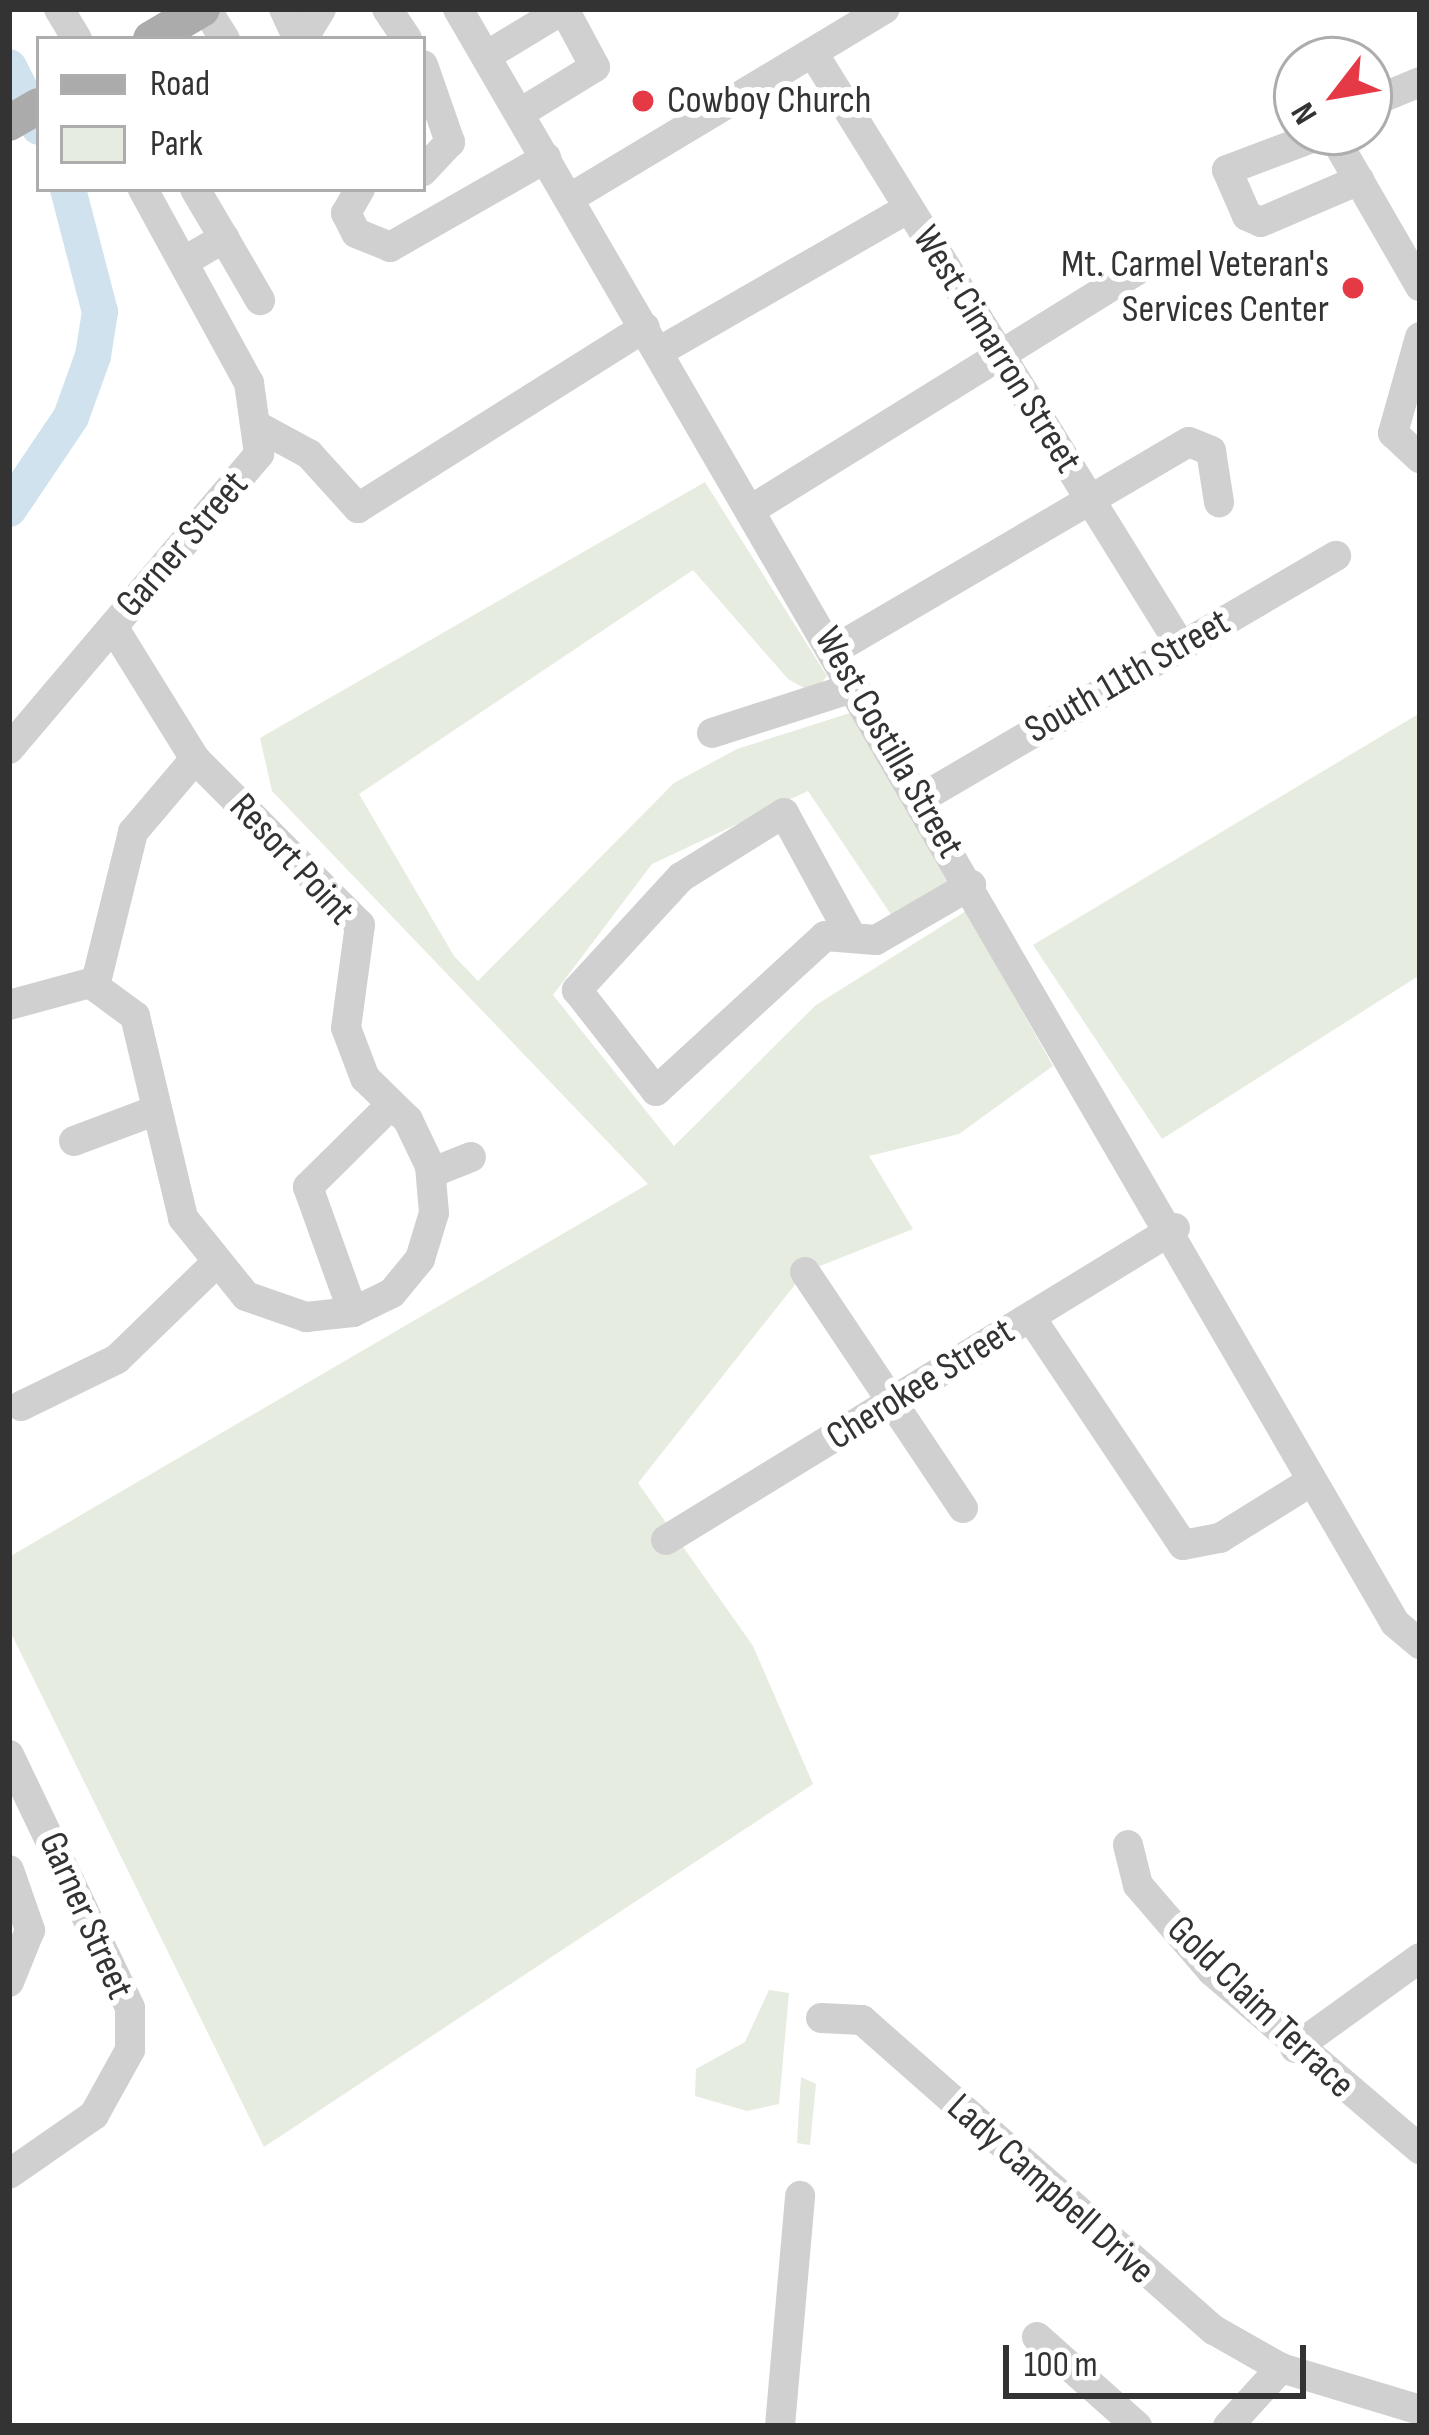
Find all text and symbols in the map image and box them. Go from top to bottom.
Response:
legend [36,36,426,192]
north arrow [1273,36,1393,156]
text: Road [150,63,210,106]
place label: Cowboy Church [667,78,872,124]
marker: Cowboy Church [630,88,656,114]
text: N [1283,95,1326,131]
text: Park [150,123,203,166]
street label: West Cimarron Street [901,218,1091,482]
place label: Mt. Carmel Veteran's Services Center [1061,243,1329,334]
marker: Mt. Carmel Veteran's Services Center [1340,275,1366,301]
street label: Garner Street [107,463,259,627]
street label: South 11th Street [1018,600,1238,754]
street label: West Costilla Street [803,619,973,867]
street label: Resort Point [219,785,363,935]
street label: Cherokee Street [819,1309,1023,1461]
street label: Garner Street [28,1825,142,2007]
street label: Gold Claim Terrace [1157,1907,1363,2109]
street label: Lady Campbell Drive [937,2085,1163,2295]
scale bar [1009,2321,1312,2395]
text: 100 m [1024,2344,1098,2387]

